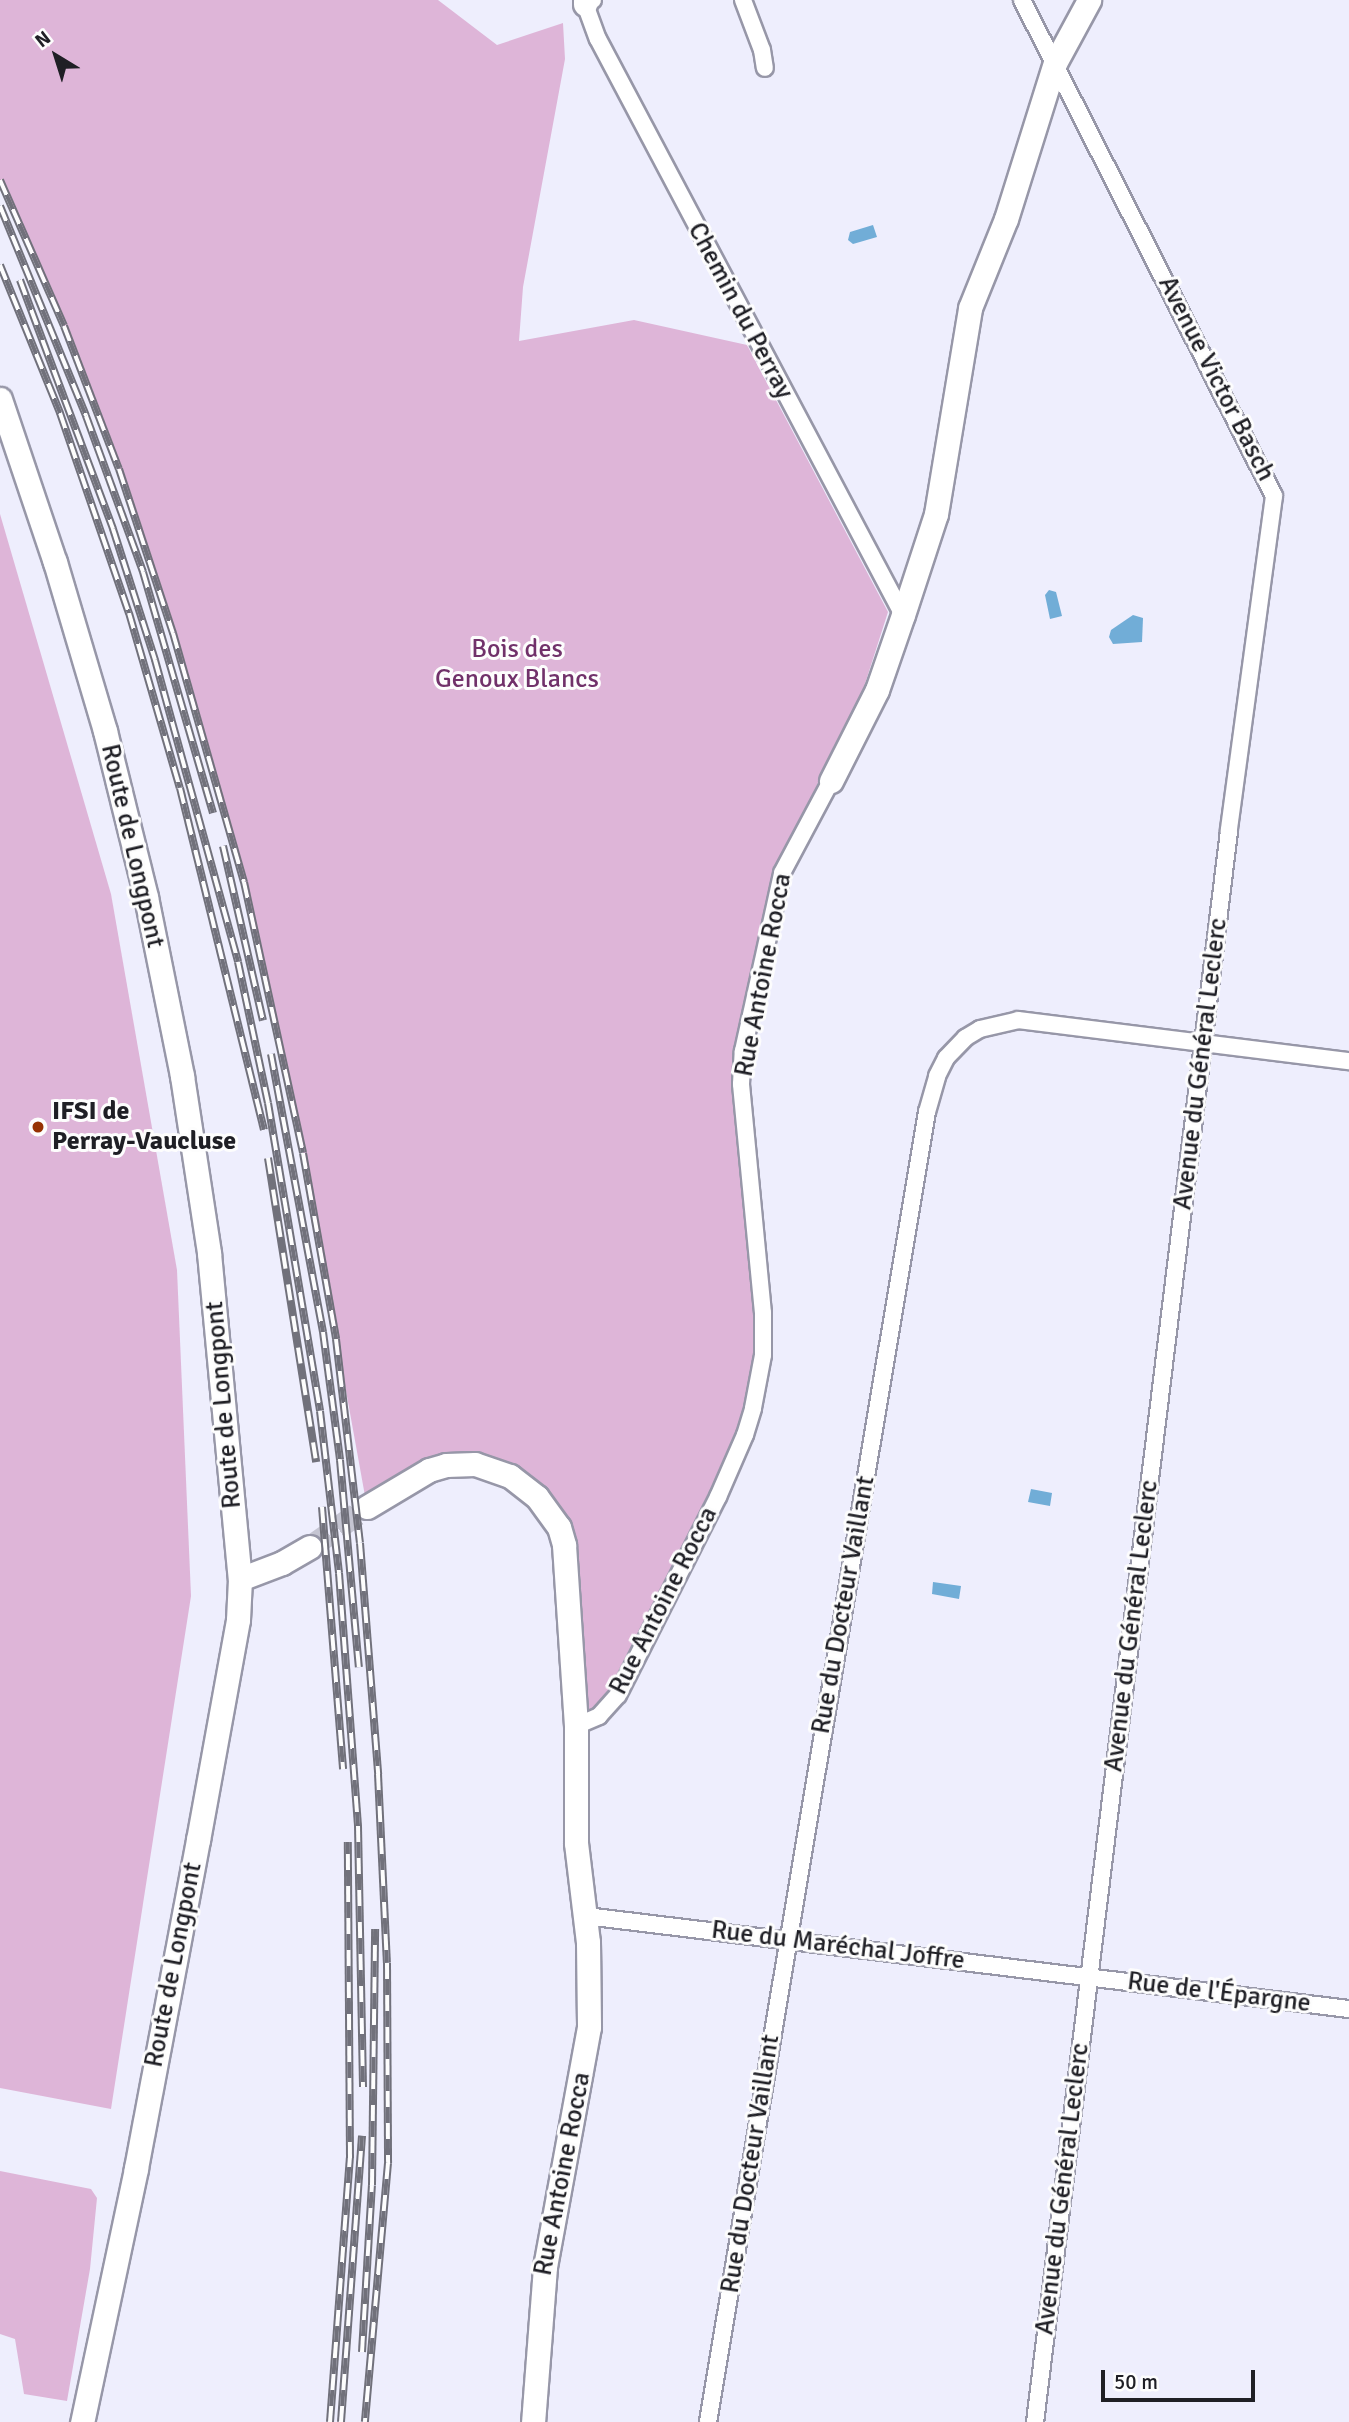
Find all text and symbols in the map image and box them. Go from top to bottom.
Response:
north arrow [21,21,91,91]
text: N [30,26,56,53]
street label: Chemin du Perray [680,217,800,405]
street label: Avenue Victor Basch [1151,271,1281,487]
park label: Bois des Genoux Blancs [435,634,599,696]
street label: Route de Longpont [93,741,171,951]
street label: Rue Antoine Rocca [729,871,799,1079]
street label: Avenue du Général Leclerc [1168,916,1234,1212]
place label: IFSI de Perray-Vaucluse [52,1096,236,1158]
marker: IFSI de Perray-Vaucluse [30,1119,46,1135]
street label: Route de Longpont [199,1300,249,1510]
street label: Rue du Docteur Vaillant [806,1474,882,1736]
street label: Avenue du Général Leclerc [1099,1478,1165,1774]
street label: Rue Antoine Rocca [603,1502,725,1700]
street label: Route de Longpont [139,1860,209,2070]
street label: Rue du Maréchal Joffre [710,1915,966,1977]
street label: Rue de l'Épargne [1125,1966,1313,2020]
street label: Rue du Docteur Vaillant [715,2032,787,2296]
street label: Avenue du Général Leclerc [1030,2041,1096,2337]
street label: Rue Antoine Rocca [528,2070,598,2278]
scale bar [1104,2356,1258,2400]
text: 50 m [1114,2369,1158,2395]

